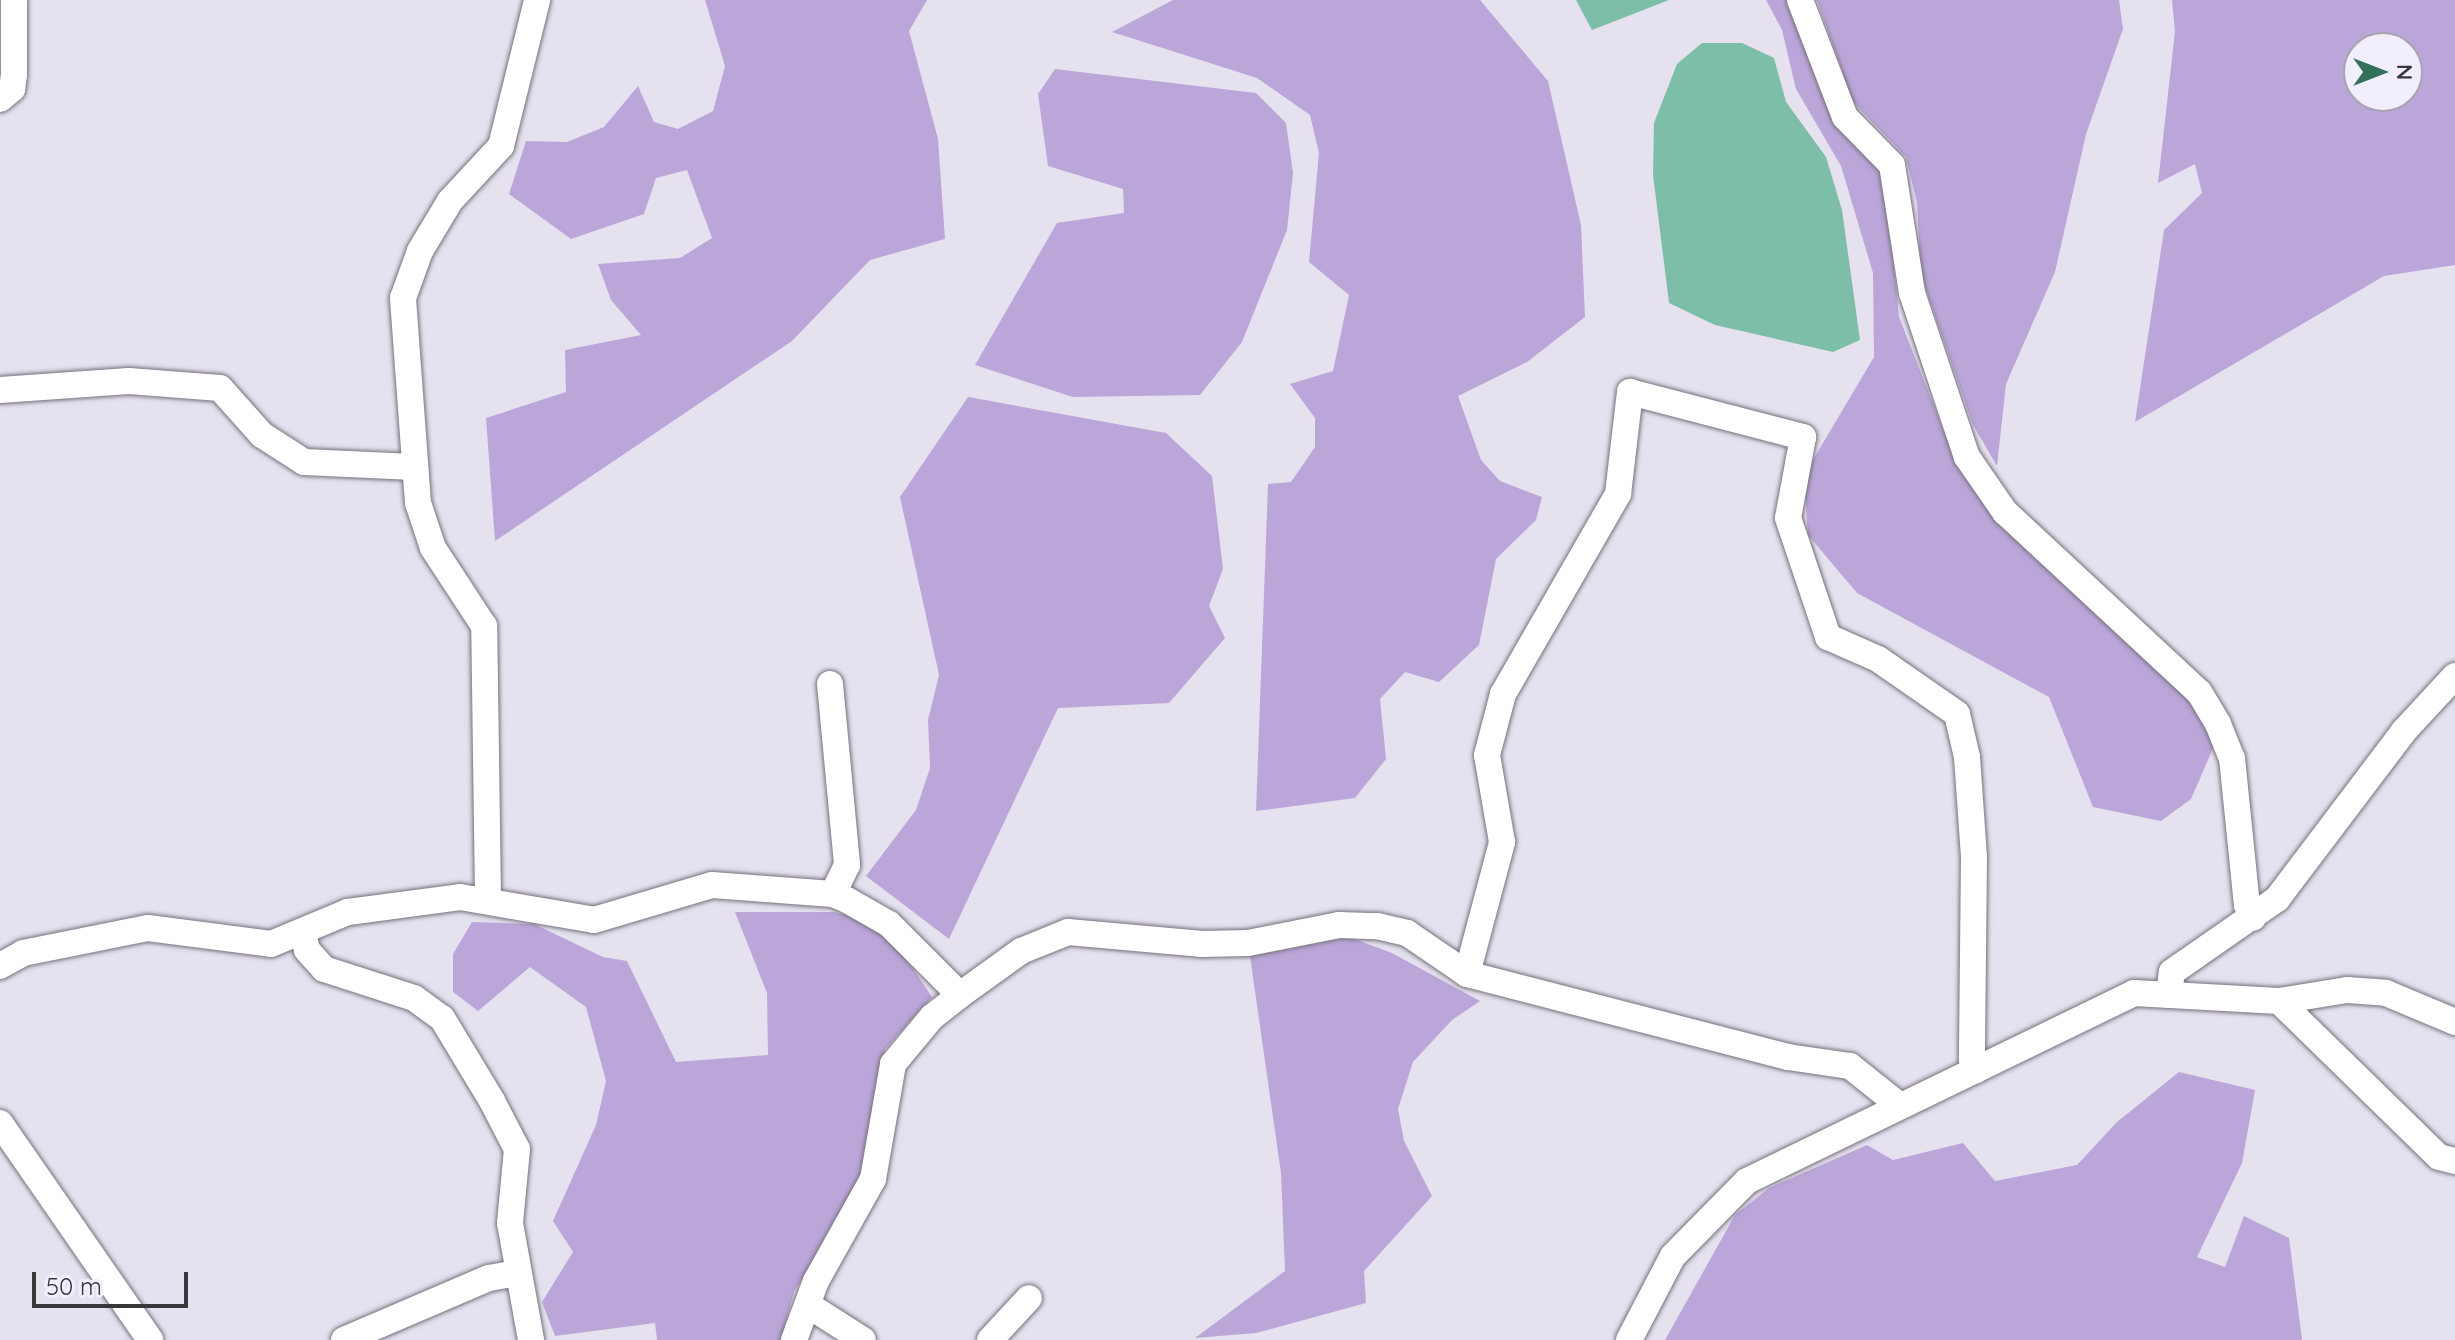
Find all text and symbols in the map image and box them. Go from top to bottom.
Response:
north arrow [2343,32,2423,112]
text: N [2391,64,2419,80]
scale bar [36,1256,192,1306]
text: 50 m [46,1271,102,1301]

